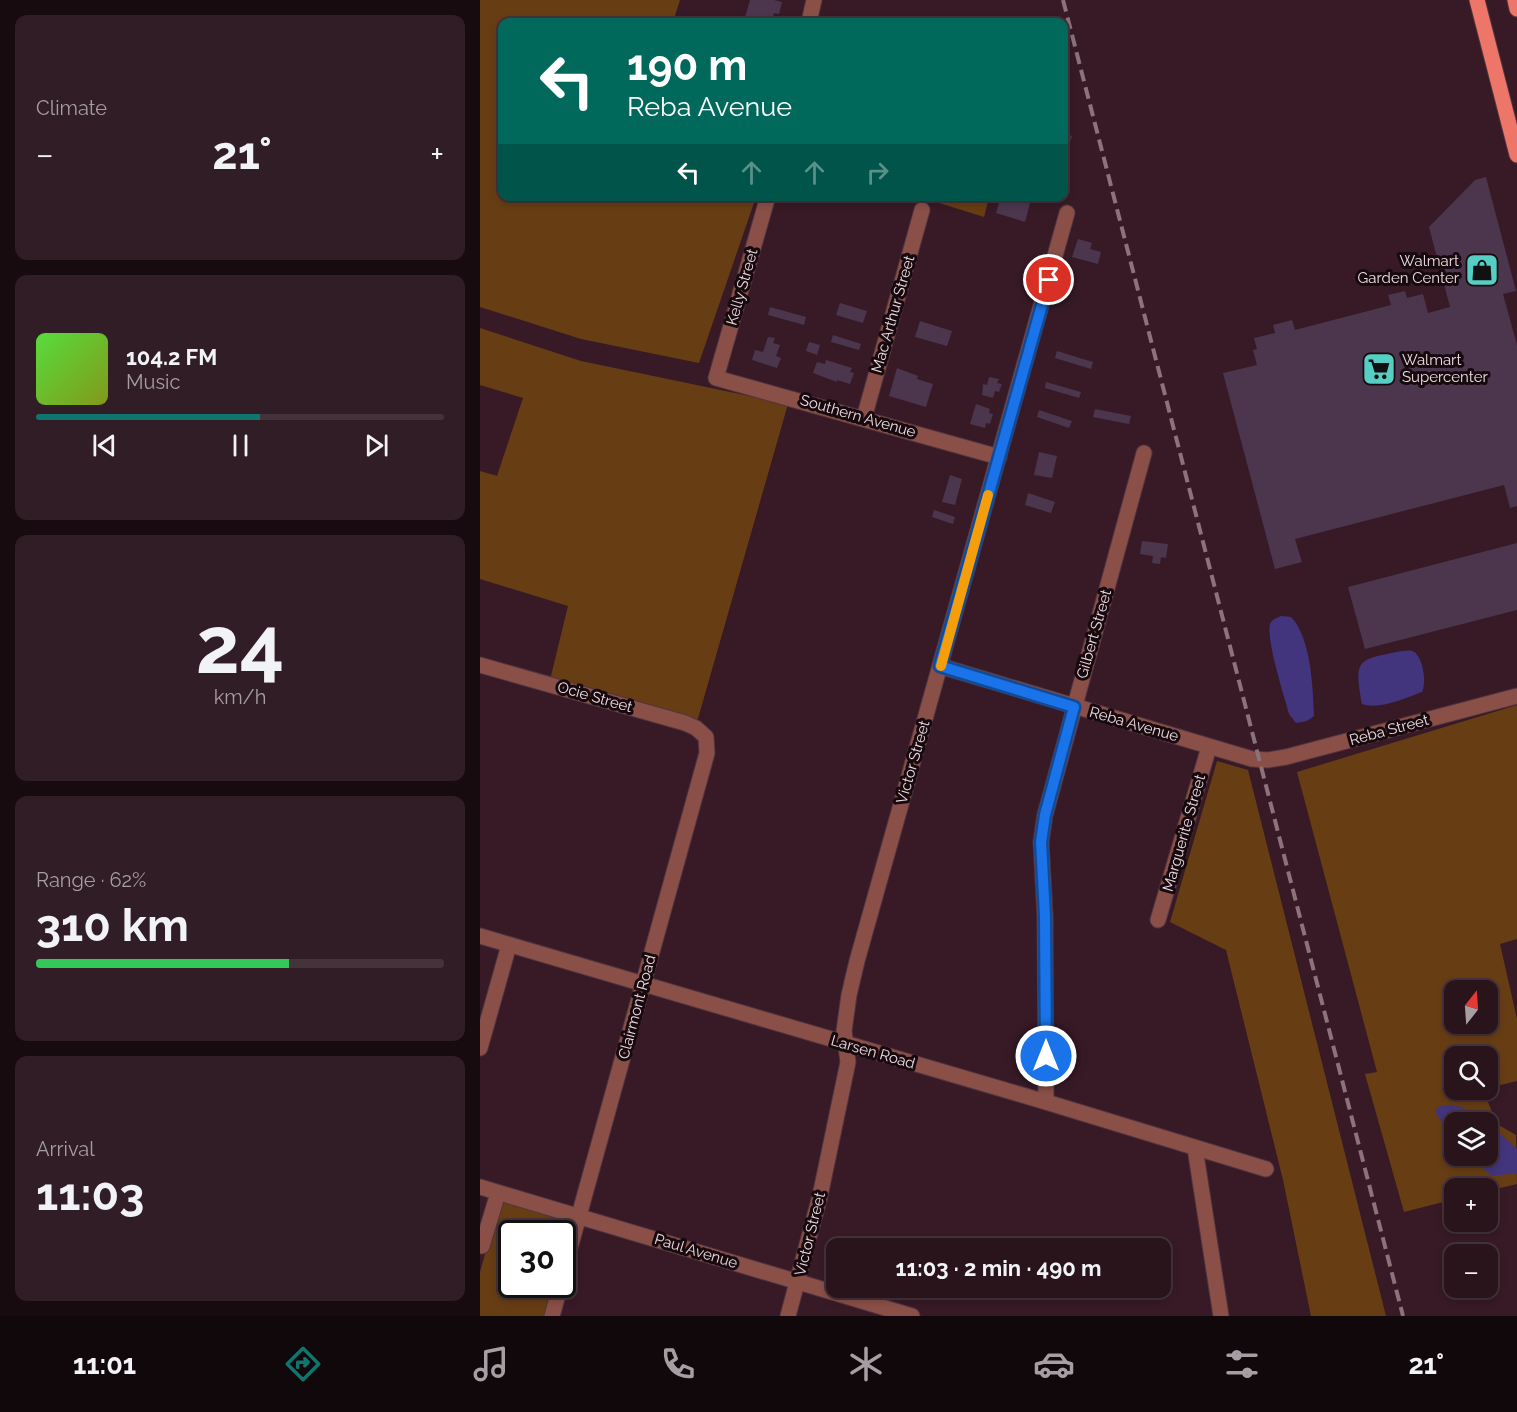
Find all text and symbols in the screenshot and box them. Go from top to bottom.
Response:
text: 190 m [627,41,747,90]
icon: left [528,42,606,120]
text: Reba Avenue [627,91,792,122]
text: Climate [36,96,107,120]
text: 21° [212,127,272,180]
text: − [36,135,54,174]
text: + [430,135,444,174]
icon: left [672,156,705,189]
icon: ahead [735,156,768,189]
icon: ahead [798,156,831,189]
icon: right [861,156,894,189]
street label: Kelly Street [722,247,762,327]
place label: Walmart Garden Center [1358,252,1460,287]
shop icon: Walmart Garden Center [1464,252,1500,288]
street label: Mac Arthur Street [868,253,918,375]
pin [1023,254,1074,305]
icon: arrive [1032,263,1065,296]
text: 104.2 FM [126,344,217,370]
supermarket icon: Walmart Supercenter [1361,351,1397,387]
place label: Walmart Supercenter [1402,351,1488,386]
text: Music [126,370,180,394]
street label: Southern Avenue [798,391,918,441]
icon: previous [88,429,121,462]
icon: pause [224,429,257,462]
icon: next [360,429,393,462]
street label: Gilbert Street [1073,587,1115,681]
text: 24 [196,600,284,691]
street label: Ocie Street [556,678,634,716]
text: km/h [214,685,266,709]
street label: Reba Avenue [1087,703,1181,745]
street label: Reba Street [1347,711,1431,749]
street label: Victor Street [893,718,933,806]
street label: Marguerite Street [1159,772,1209,894]
text: Range · 62% [36,868,146,892]
text: 310 km [36,899,189,952]
street label: Clairmont Road [614,953,660,1061]
north arrow [1444,980,1498,1034]
map controls [1444,980,1498,1298]
position arrow [1014,1024,1078,1088]
street label: Larsen Road [829,1031,917,1073]
button: search [1444,1046,1498,1100]
button: layers [1444,1112,1498,1166]
text: Arrival [36,1137,95,1161]
text: 11:03 [36,1168,144,1221]
button: + [1444,1178,1498,1232]
street label: Victor Street [791,1190,829,1278]
speed limit sign: 30 [498,1220,576,1298]
street label: Paul Avenue [652,1230,740,1272]
button: − [1444,1244,1498,1298]
text: 11:03 · 2 min · 490 m [896,1255,1101,1281]
icon: directions [282,1343,324,1385]
icon: music [470,1343,512,1385]
icon: phone [657,1343,699,1385]
icon: climate [845,1343,887,1385]
icon: car [1033,1343,1075,1385]
icon: filters [1221,1343,1263,1385]
text: 11:01 [73,1349,136,1380]
text: 21° [1408,1349,1444,1380]

